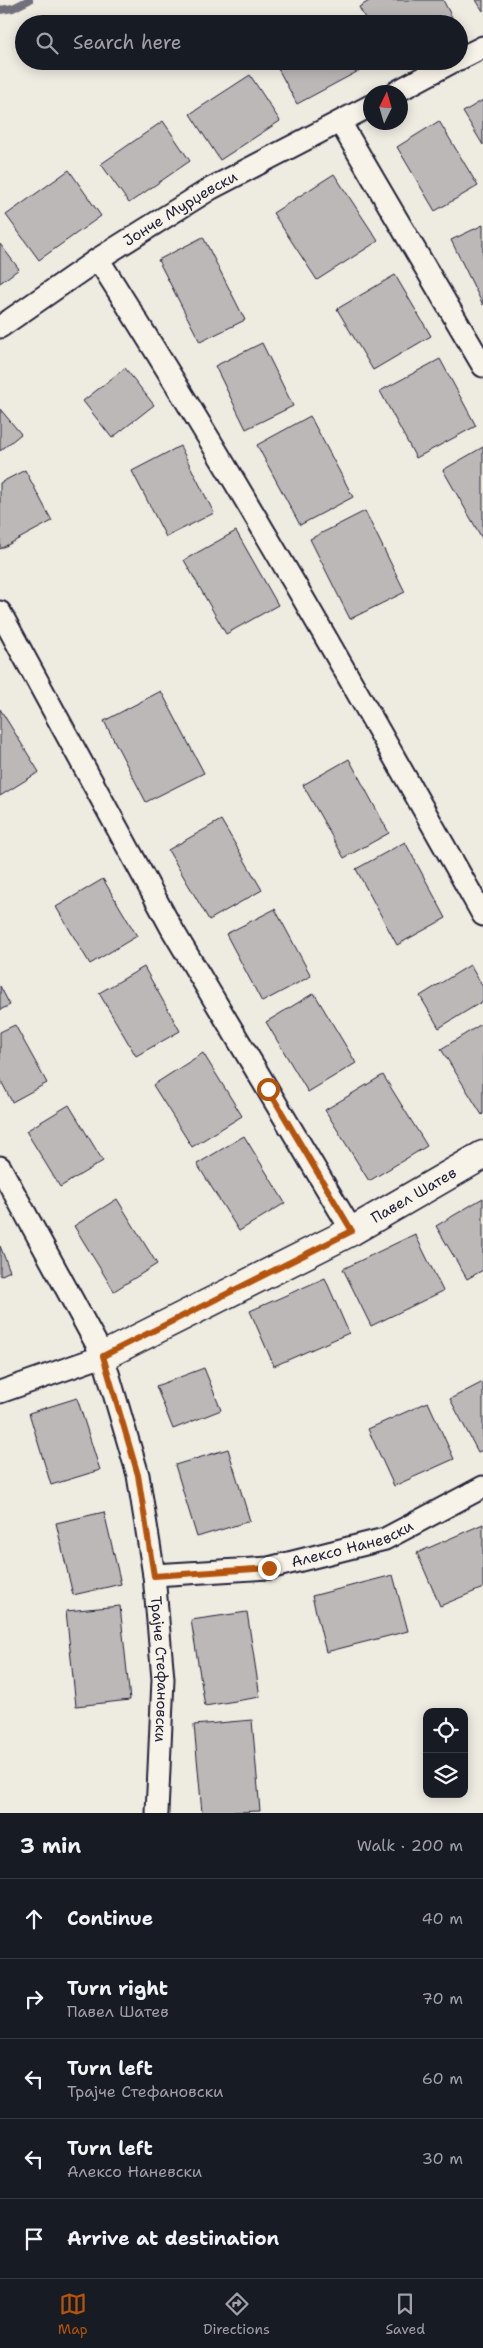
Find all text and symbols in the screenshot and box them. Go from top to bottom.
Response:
search box [15,15,468,70]
icon: search [33,29,61,57]
text: Search here [73,30,182,55]
north arrow [363,85,408,130]
street label: Јонче Мурџевски [120,166,241,251]
route start [257,1078,280,1101]
street label: Павел Шатев [367,1163,460,1228]
street label: Алексо Наневски [289,1516,417,1572]
route end [258,1557,281,1580]
street label: Трајче Стефановски [146,1595,173,1743]
map controls [423,1708,468,1798]
button: locate [423,1708,468,1753]
button: layers [423,1753,468,1798]
text: 3 min [20,1832,81,1860]
text: Walk · 200 m [357,1835,463,1856]
icon: ahead [20,1905,48,1933]
text: Continue [67,1906,153,1931]
text: 40 m [421,1908,463,1929]
text: Turn right [67,1976,168,2001]
icon: right [20,1985,48,2013]
text: 70 m [422,1988,463,2009]
text: Павел Шатев [67,2001,169,2022]
text: Turn left [67,2056,153,2081]
icon: left [20,2065,48,2093]
text: 60 m [422,2068,463,2089]
text: Трајче Стефановски [67,2081,223,2102]
text: Turn left [67,2136,153,2161]
icon: left [20,2145,48,2173]
text: 30 m [422,2148,463,2169]
text: Алексо Наневски [67,2161,202,2182]
icon: arrive [20,2225,48,2253]
text: Arrive at destination [67,2226,279,2251]
tab: Map [58,2290,88,2338]
tab: Directions [203,2290,270,2338]
tab: Saved [386,2290,425,2338]

